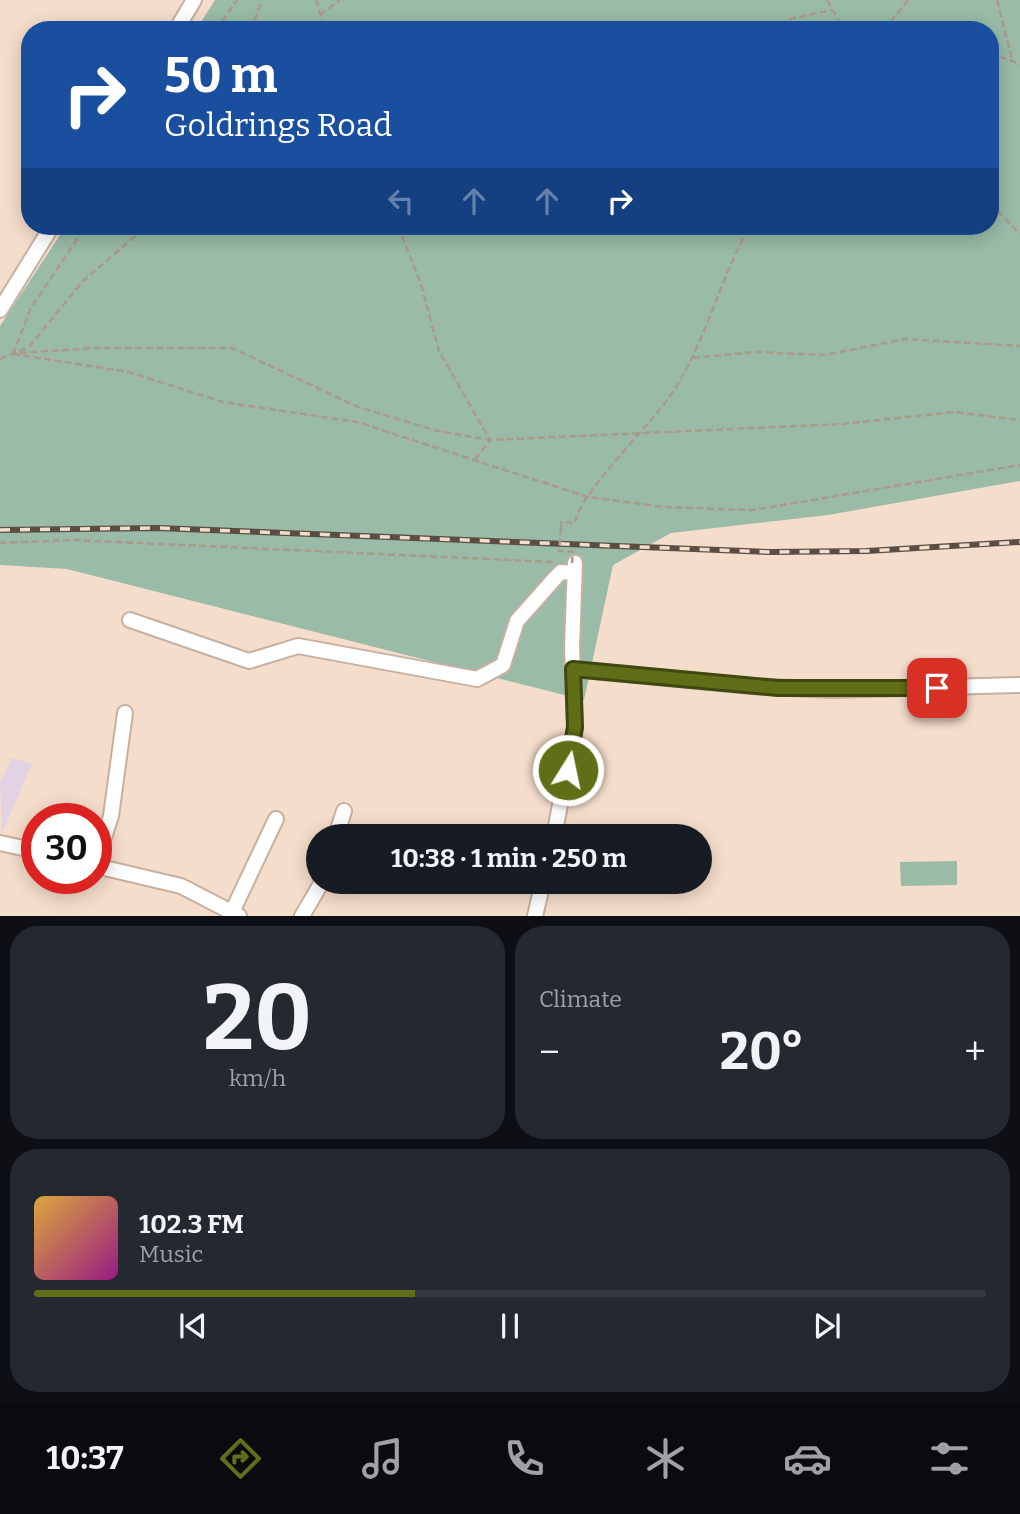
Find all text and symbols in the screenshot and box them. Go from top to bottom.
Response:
text: 50 m [164,46,277,105]
icon: right [49,49,140,140]
text: Goldrings Road [164,106,392,144]
icon: left [382,182,420,220]
icon: ahead [455,182,493,220]
icon: ahead [528,182,566,220]
icon: right [601,182,639,220]
pin [907,658,967,718]
icon: arrive [918,669,956,707]
position arrow [531,733,605,807]
speed limit sign: 30 [21,803,112,894]
text: 10:38 · 1 min · 250 m [391,843,627,874]
text: 20 [203,964,312,1073]
text: Climate [539,985,622,1013]
text: 20° [720,1020,804,1083]
text: − [539,1029,560,1075]
text: + [964,1029,986,1075]
text: km/h [229,1064,286,1092]
text: 102.3 FM [139,1209,244,1240]
text: Music [139,1240,203,1268]
icon: previous [174,1307,212,1345]
icon: pause [491,1307,529,1345]
icon: next [808,1307,846,1345]
icon: directions [216,1434,265,1483]
icon: music [358,1434,407,1483]
icon: phone [500,1434,549,1483]
icon: climate [641,1434,690,1483]
icon: car [783,1434,832,1483]
icon: filters [925,1434,974,1483]
text: 10:37 [46,1439,124,1477]

